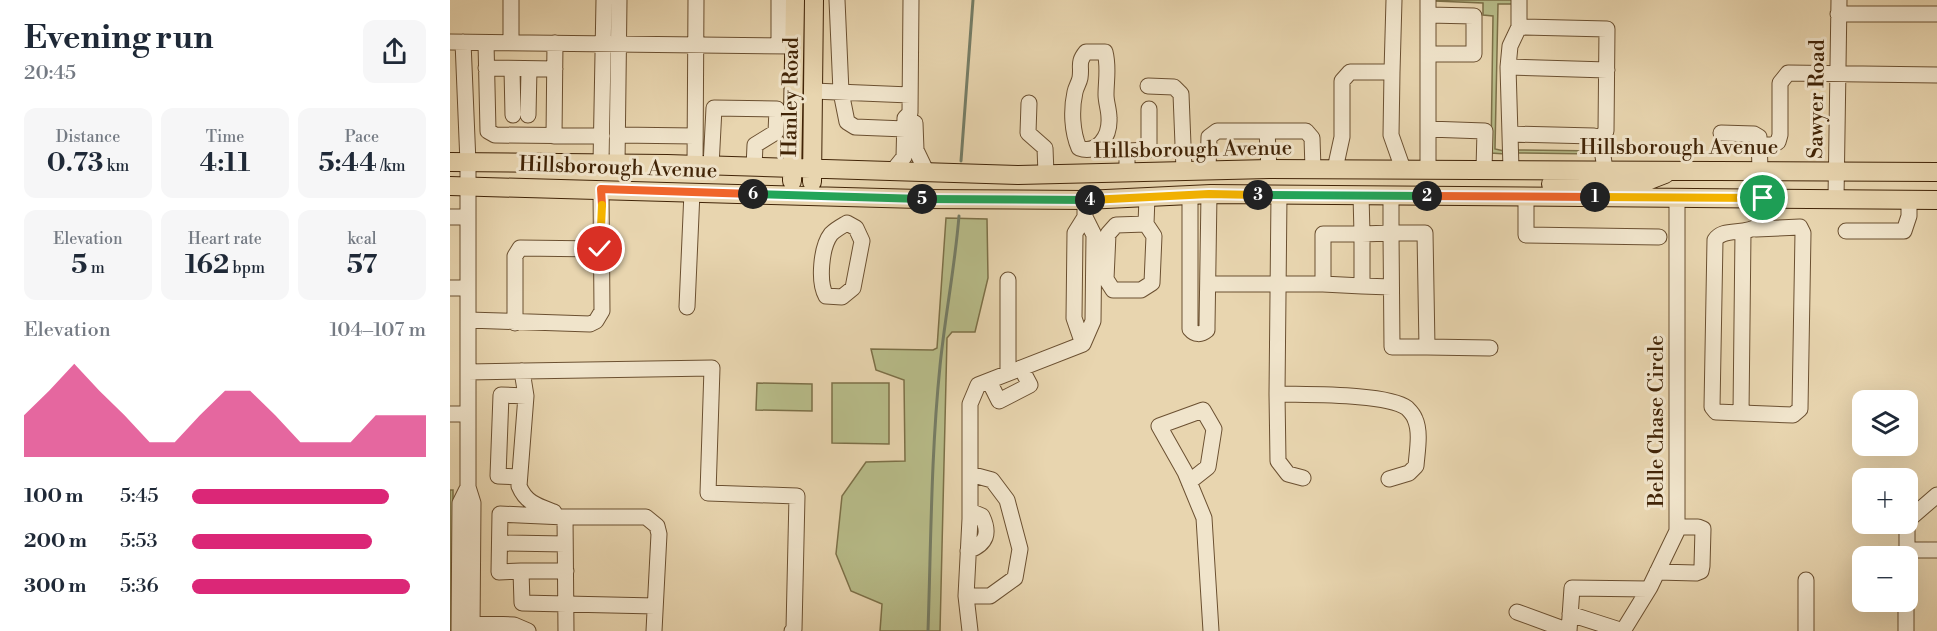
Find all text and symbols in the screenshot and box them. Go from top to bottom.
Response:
text: Evening run [24,18,213,59]
button: share [363,20,426,83]
street label: Hanley Road [777,37,805,157]
street label: Sawyer Road [1803,39,1831,159]
text: 20:45 [24,61,76,86]
text: Distance [56,127,120,147]
text: Time [206,127,244,147]
text: Pace [345,127,379,147]
street label: Hillsborough Avenue [1093,135,1293,165]
street label: Hillsborough Avenue [1580,135,1778,161]
text: 0.73 [47,147,104,179]
text: 4:11 [200,147,250,179]
text: 5:44 [318,147,377,179]
street label: Hillsborough Avenue [518,152,718,184]
text: km [104,156,129,176]
text: /km [377,156,406,176]
pin [1737,172,1788,223]
pin: 6 [738,179,768,209]
pin: 3 [1243,180,1273,210]
pin: 2 [1412,181,1442,211]
icon: arrive [1746,181,1779,214]
pin: 1 [1580,182,1610,212]
text: 6 [748,184,758,204]
pin: 5 [907,184,937,214]
pin: 4 [1075,185,1105,215]
text: 3 [1253,185,1263,205]
text: 2 [1422,186,1432,206]
text: 1 [1591,187,1599,207]
text: 5 [917,189,927,209]
text: 4 [1085,190,1095,210]
pin [574,223,625,274]
text: Elevation [53,229,123,249]
text: Heart rate [188,229,262,249]
text: kcal [347,229,377,249]
icon: check [583,232,616,265]
text: 5 [71,249,87,281]
text: 162 [185,249,229,281]
text: 57 [347,249,377,281]
text: m [87,258,105,278]
text: bpm [229,258,265,278]
text: Elevation [24,318,111,343]
text: 104–107 m [329,318,426,343]
street label: Belle Chase Circle [1644,335,1670,508]
map controls [1852,390,1918,612]
button: layers [1852,390,1918,456]
button: + [1852,468,1918,534]
text: 100 m [24,484,83,509]
text: 5:45 [120,484,158,509]
text: 200 m [24,529,87,554]
text: 5:53 [120,529,158,554]
button: − [1852,546,1918,612]
text: 300 m [24,574,87,599]
text: 5:36 [120,574,159,599]

